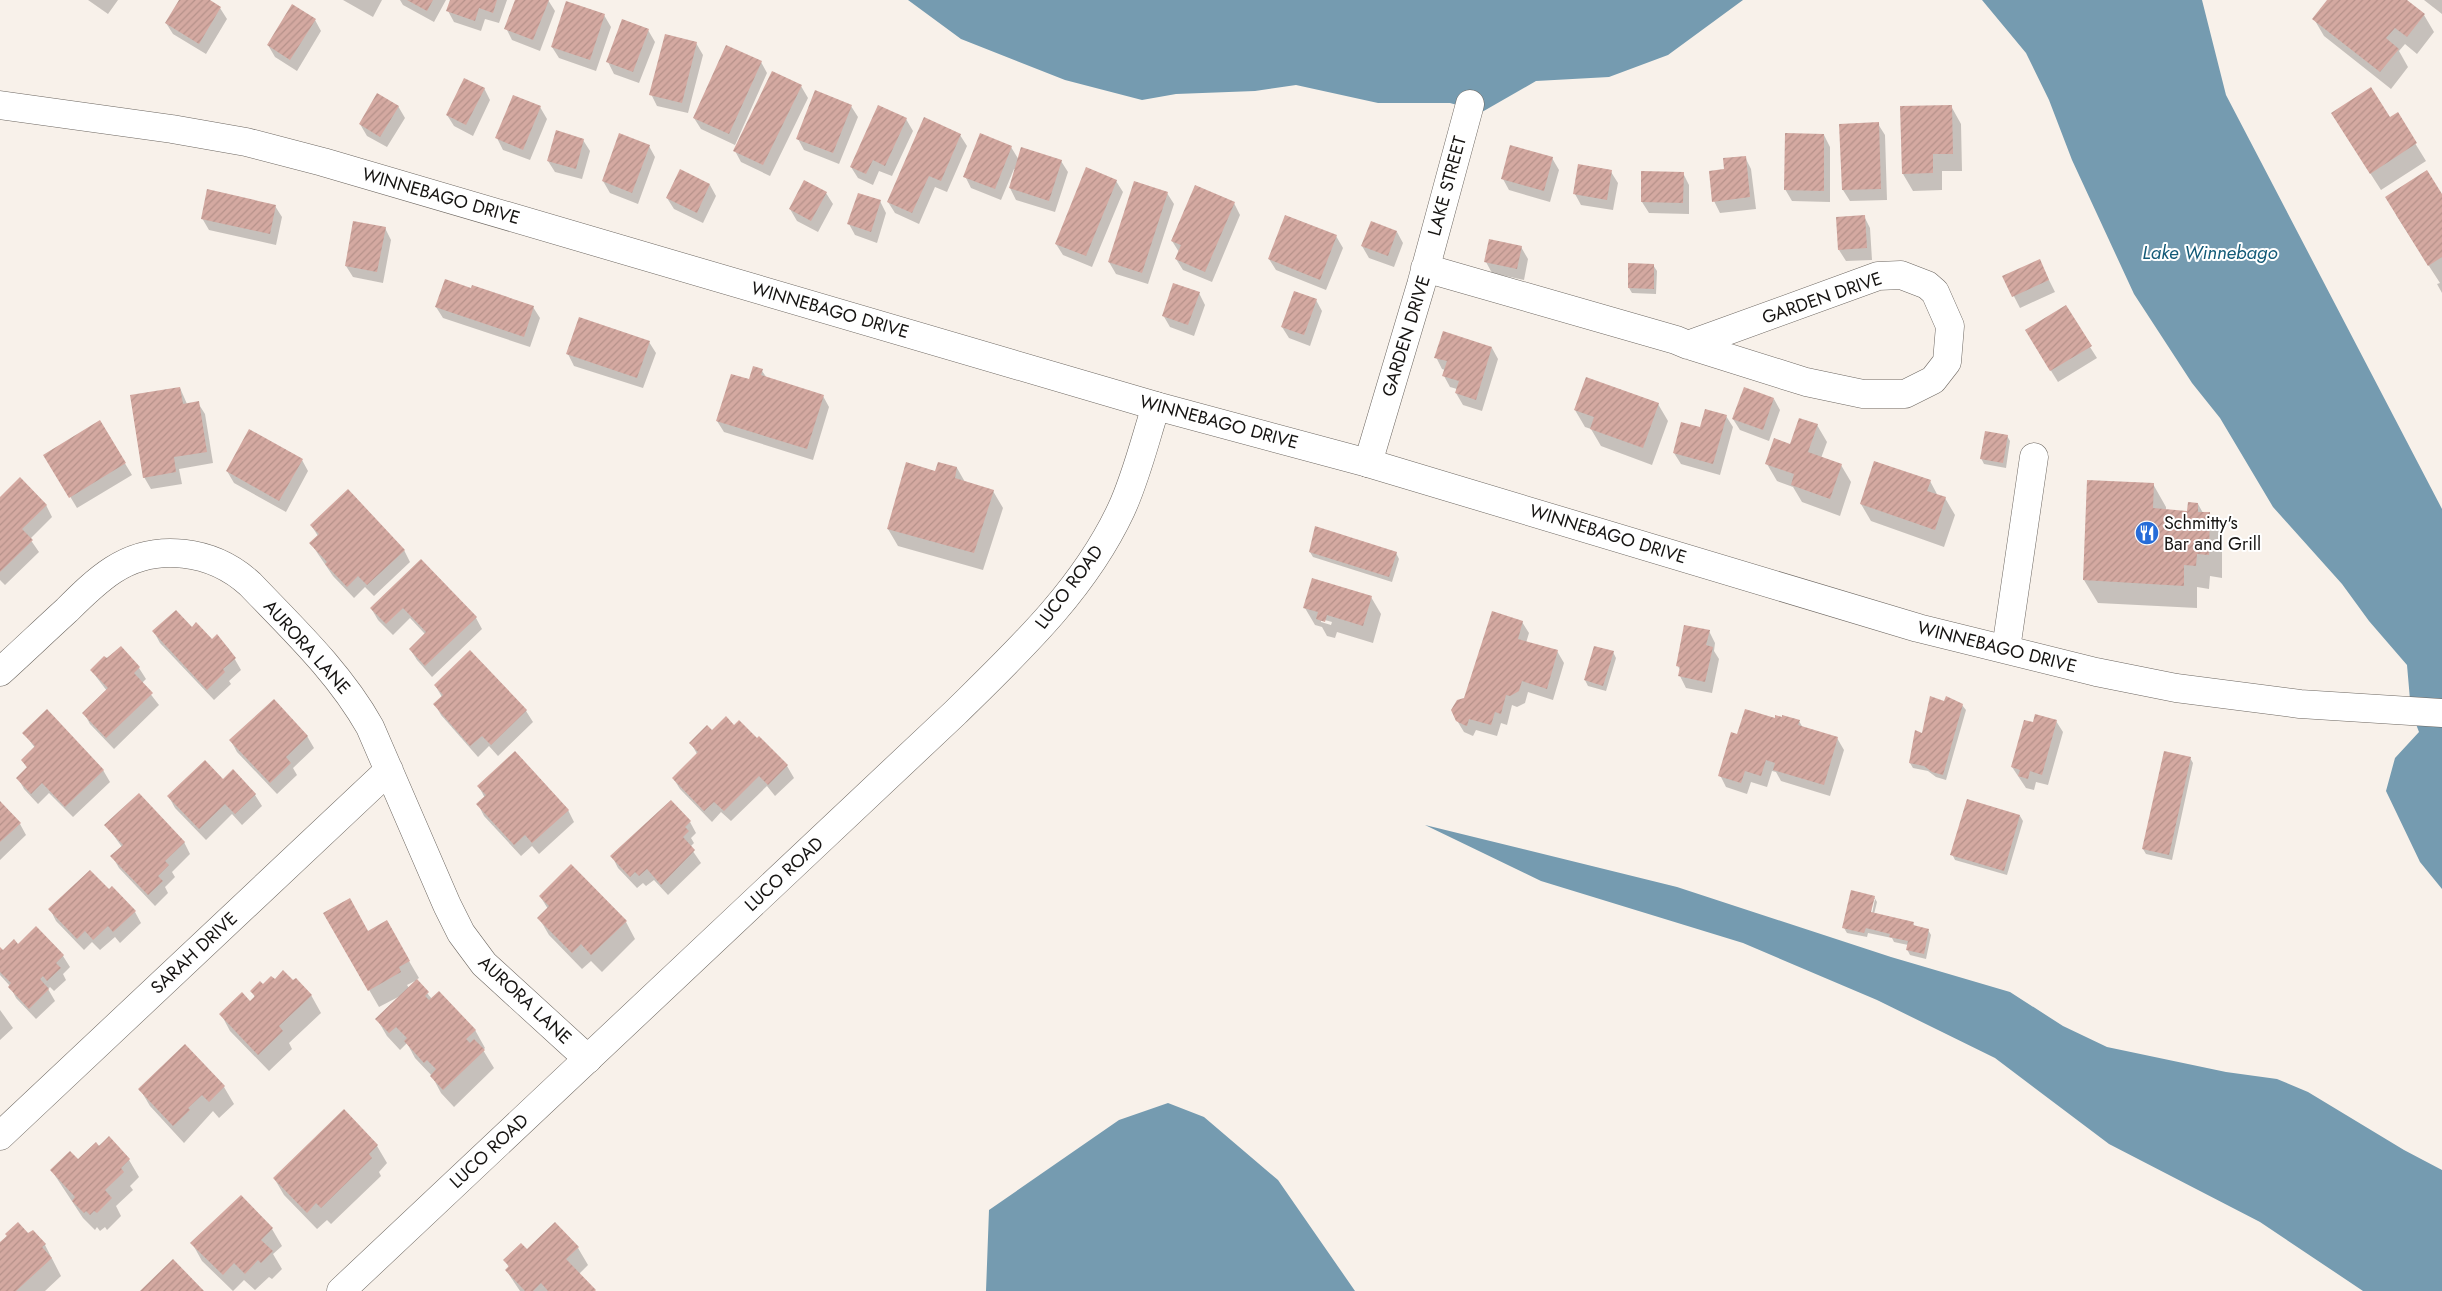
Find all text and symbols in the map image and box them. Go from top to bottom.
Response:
street label: LAKE STREET [1421,133,1473,239]
street label: WINNEBAGO DRIVE [359,161,523,231]
water label: Lake Winnebago [2142,239,2278,266]
street label: GARDEN DRIVE [1758,265,1886,331]
street label: GARDEN DRIVE [1375,272,1437,400]
street label: WINNEBAGO DRIVE [748,275,912,345]
street label: WINNEBAGO DRIVE [1137,388,1301,456]
street label: WINNEBAGO DRIVE [1526,498,1690,570]
place label: Schmitty's Bar and Grill [2164,510,2261,557]
restaurant icon: Schmitty's Bar and Grill [2134,520,2160,546]
street label: LUCO ROAD [1029,540,1109,634]
street label: AURORA LANE [257,594,357,700]
street label: WINNEBAGO DRIVE [1915,615,2079,679]
street label: LUCO ROAD [739,831,829,917]
street label: SARAH DRIVE [145,906,243,1000]
street label: AURORA LANE [473,950,577,1050]
street label: LUCO ROAD [444,1108,534,1194]

